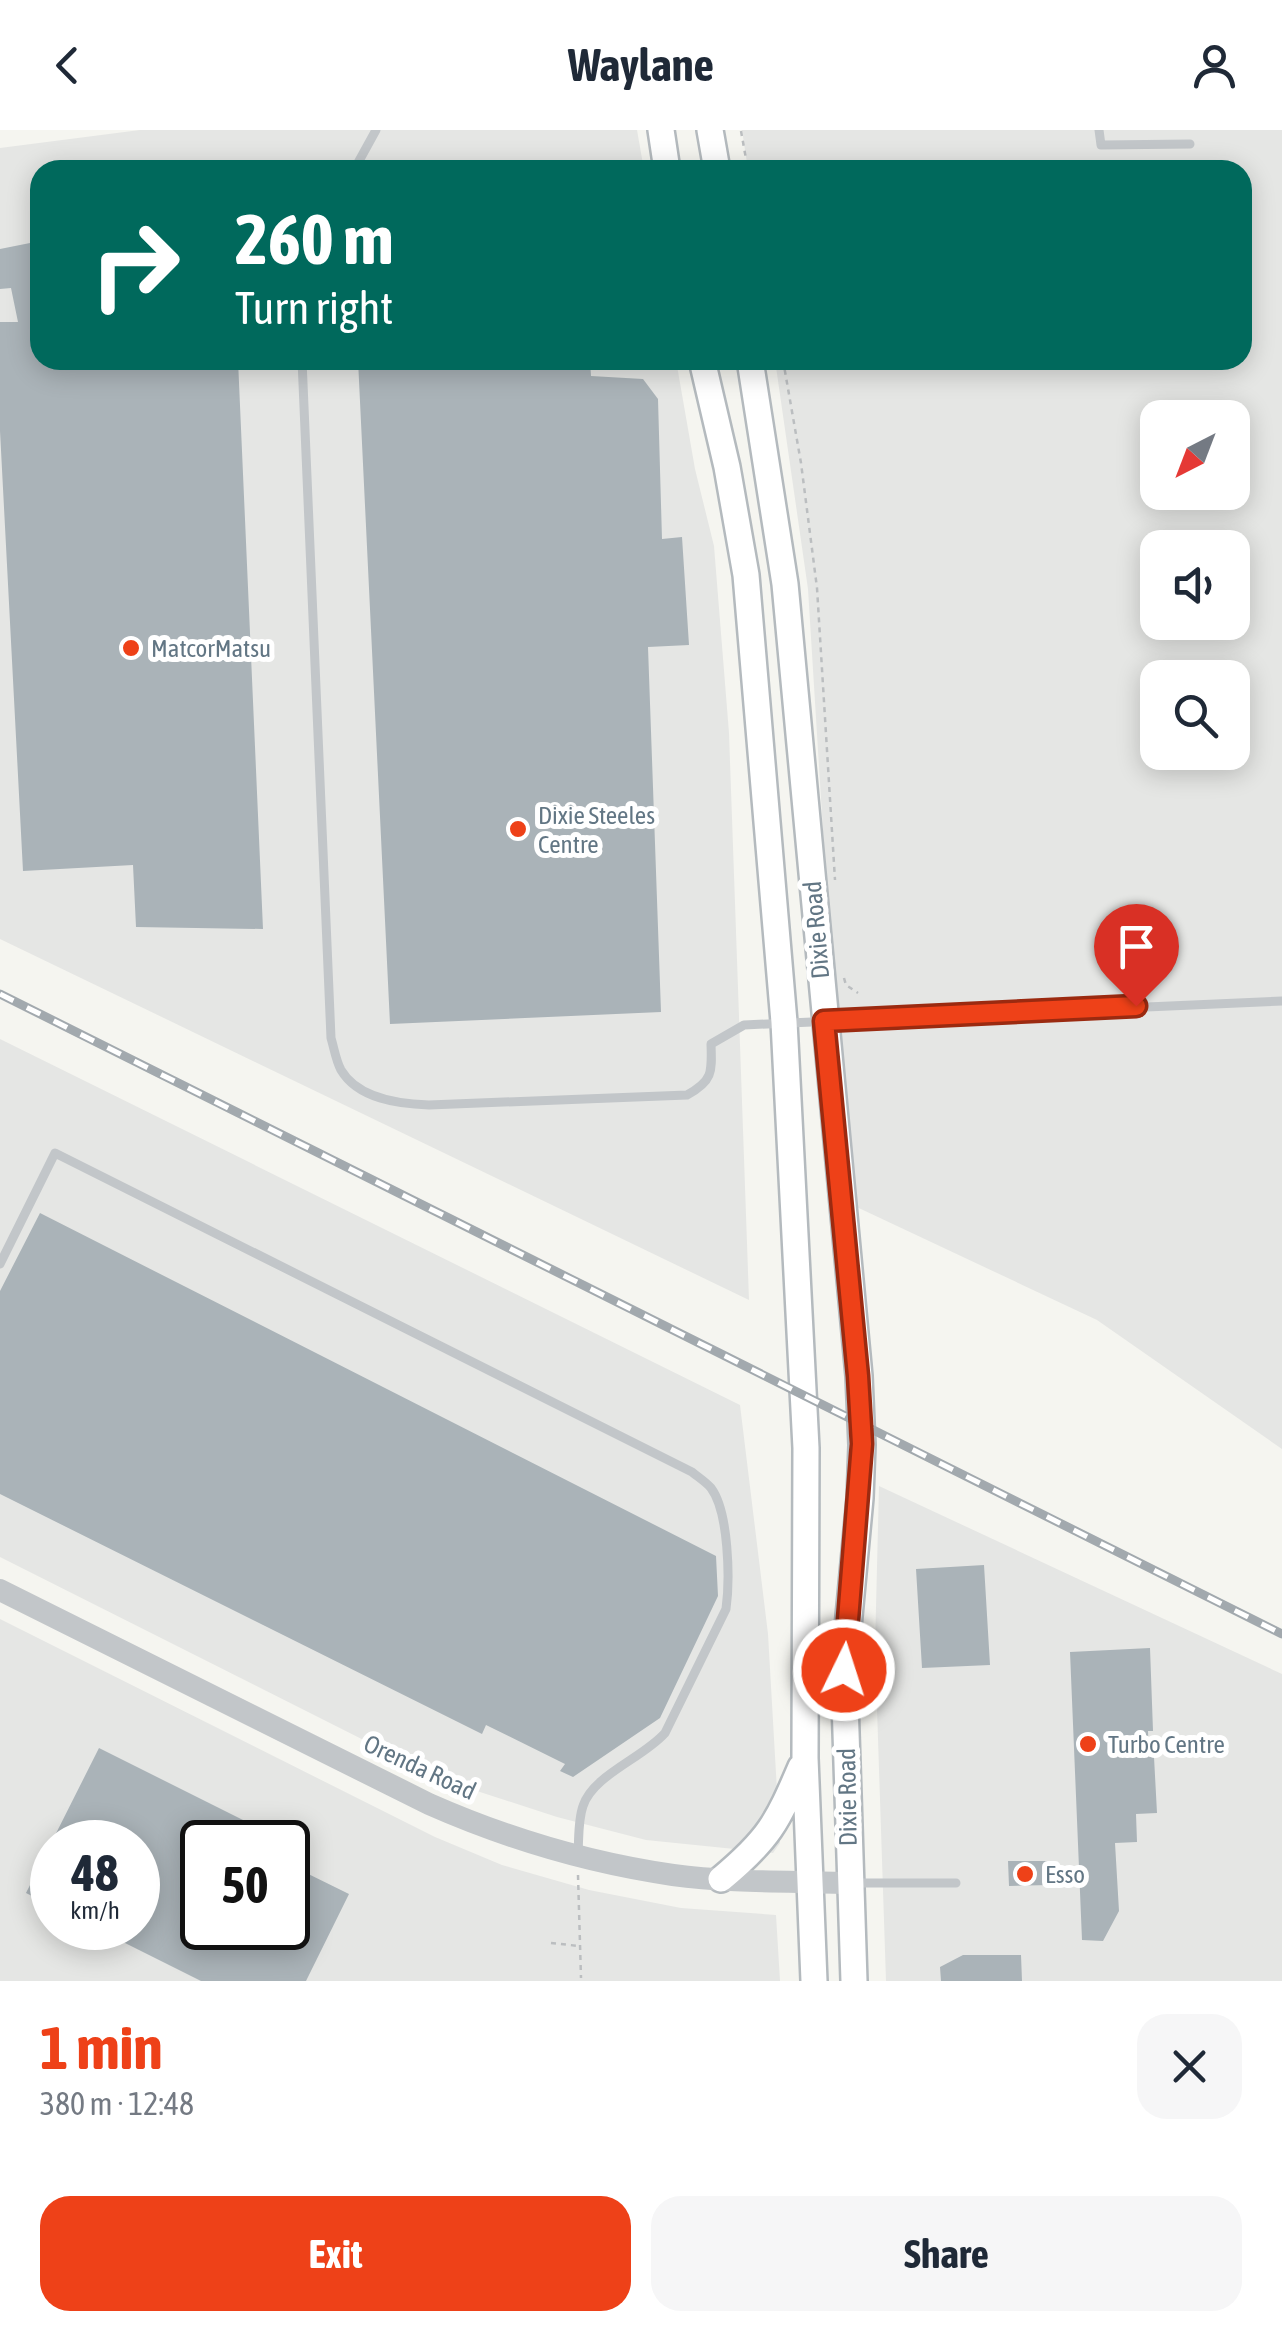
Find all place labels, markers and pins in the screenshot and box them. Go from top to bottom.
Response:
place label: MatcorMatsu [151,634,271,662]
marker: MatcorMatsu [120,637,142,659]
place label: Dixie Steeles Centre [538,801,655,858]
marker: Dixie Steeles Centre [507,818,529,840]
pin [1094,904,1179,1007]
place label: Turbo Centre [1108,1730,1225,1758]
marker: Turbo Centre [1077,1733,1099,1755]
place label: Esso [1045,1860,1085,1888]
marker: Esso [1014,1863,1036,1885]

